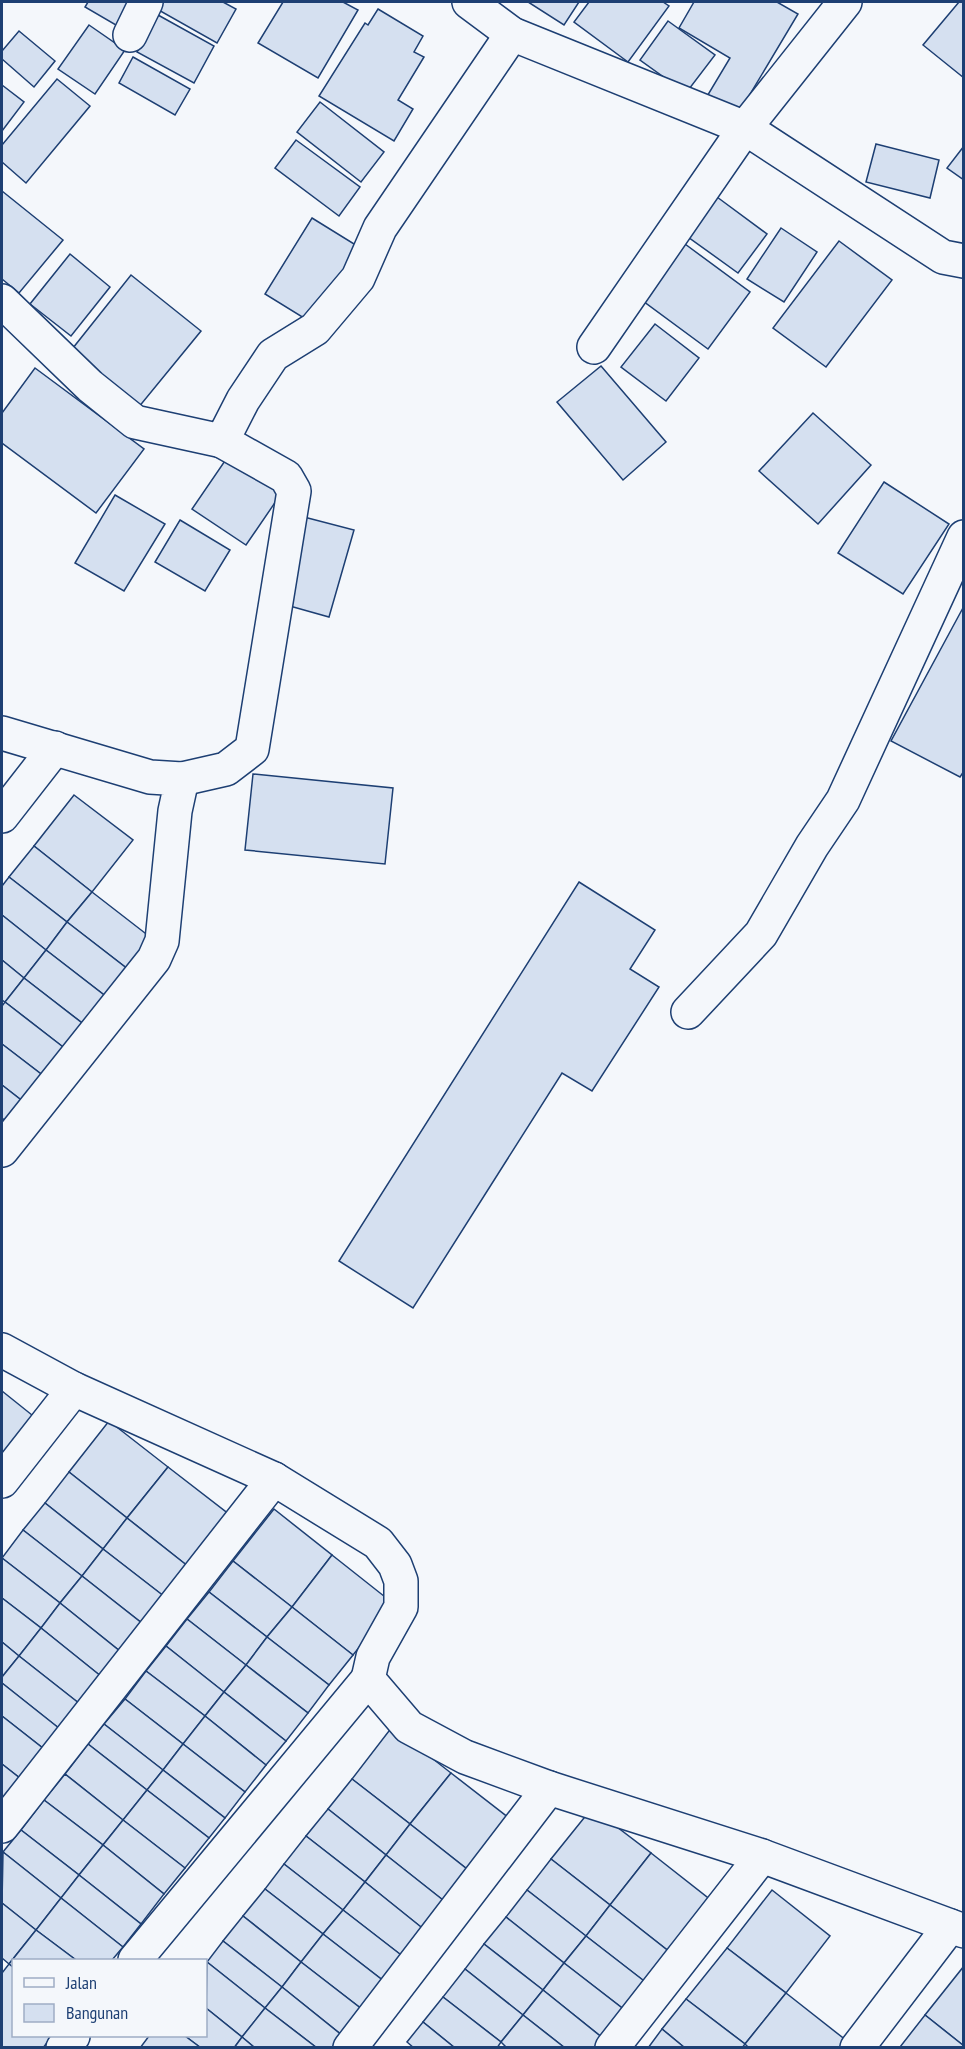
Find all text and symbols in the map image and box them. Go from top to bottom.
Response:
legend [12,1959,207,2037]
text: Jalan [65,1971,97,1994]
text: Bangunan [66,2001,128,2024]

